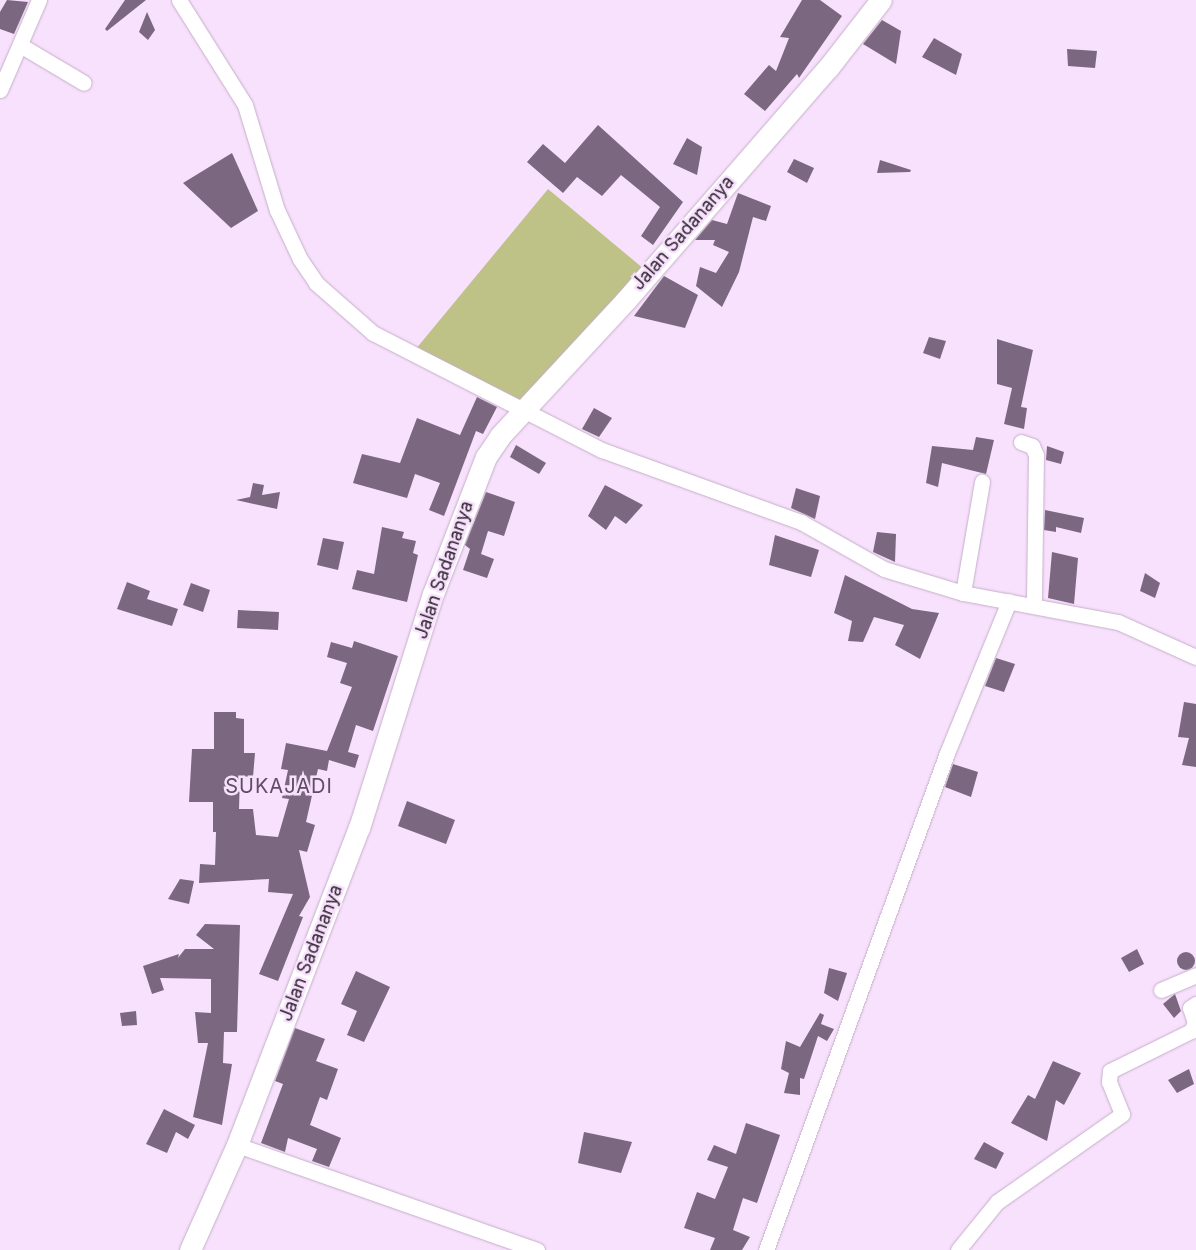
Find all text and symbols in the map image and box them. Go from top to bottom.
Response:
street label: Jalan Sadananya [627,171,739,295]
street label: Jalan Sadananya [410,498,478,642]
district label: SUKAJADI [224,774,334,798]
street label: Jalan Sadananya [275,882,347,1024]

